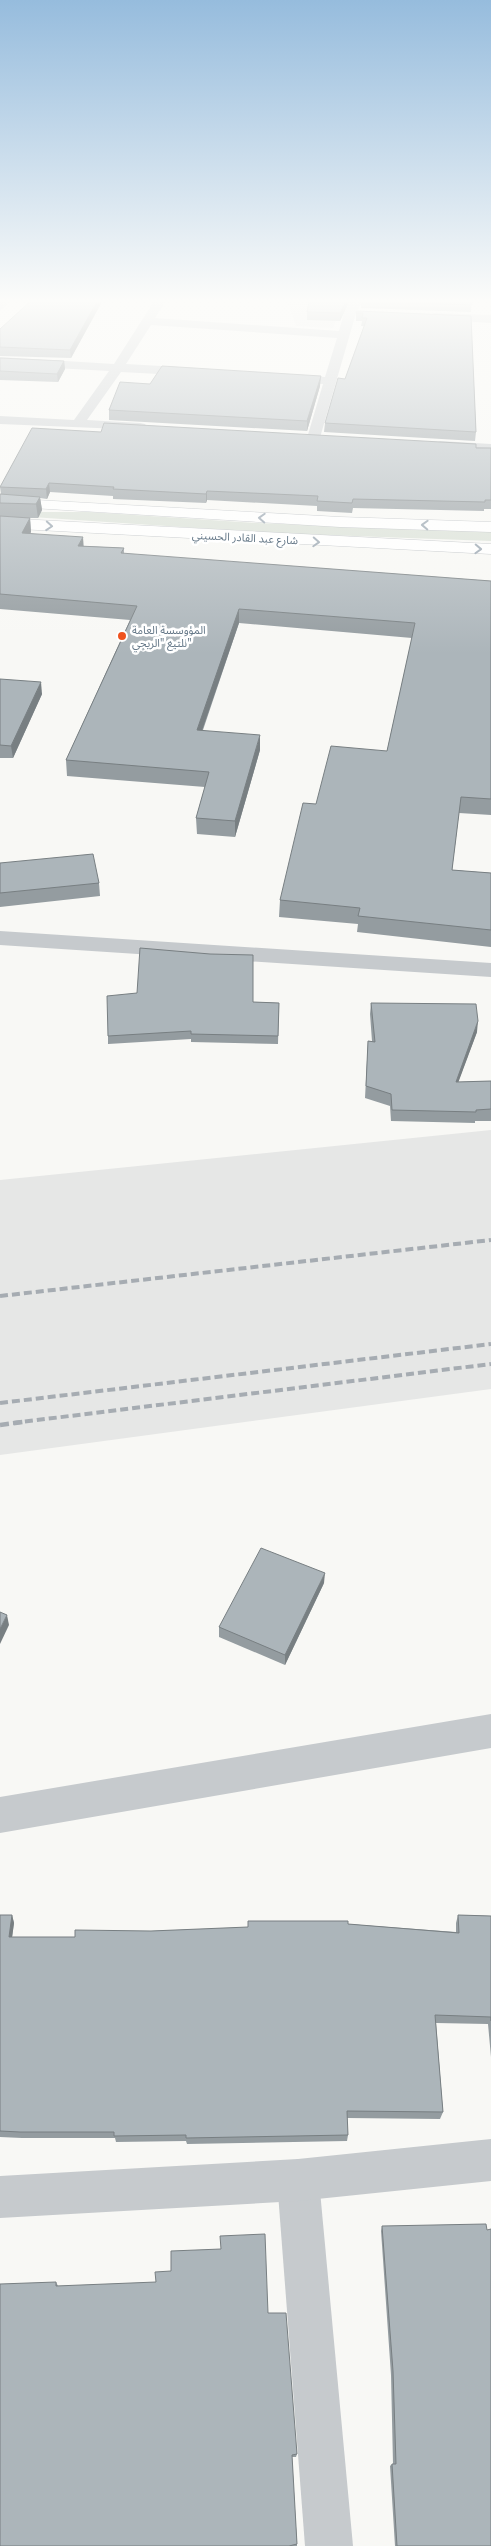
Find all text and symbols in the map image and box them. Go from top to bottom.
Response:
one-way arrow [258,512,266,523]
one-way arrow [45,520,53,531]
one-way arrow [421,520,428,530]
street label: شارع عبد القادر الحسيني [191,528,299,550]
one-way arrow [312,536,320,547]
one-way arrow [474,544,482,554]
place label: المؤوسسة العامة للتيغ "الريجي" [132,623,206,652]
marker: المؤوسسة العامة للتيغ "الريجي" [116,630,128,642]

